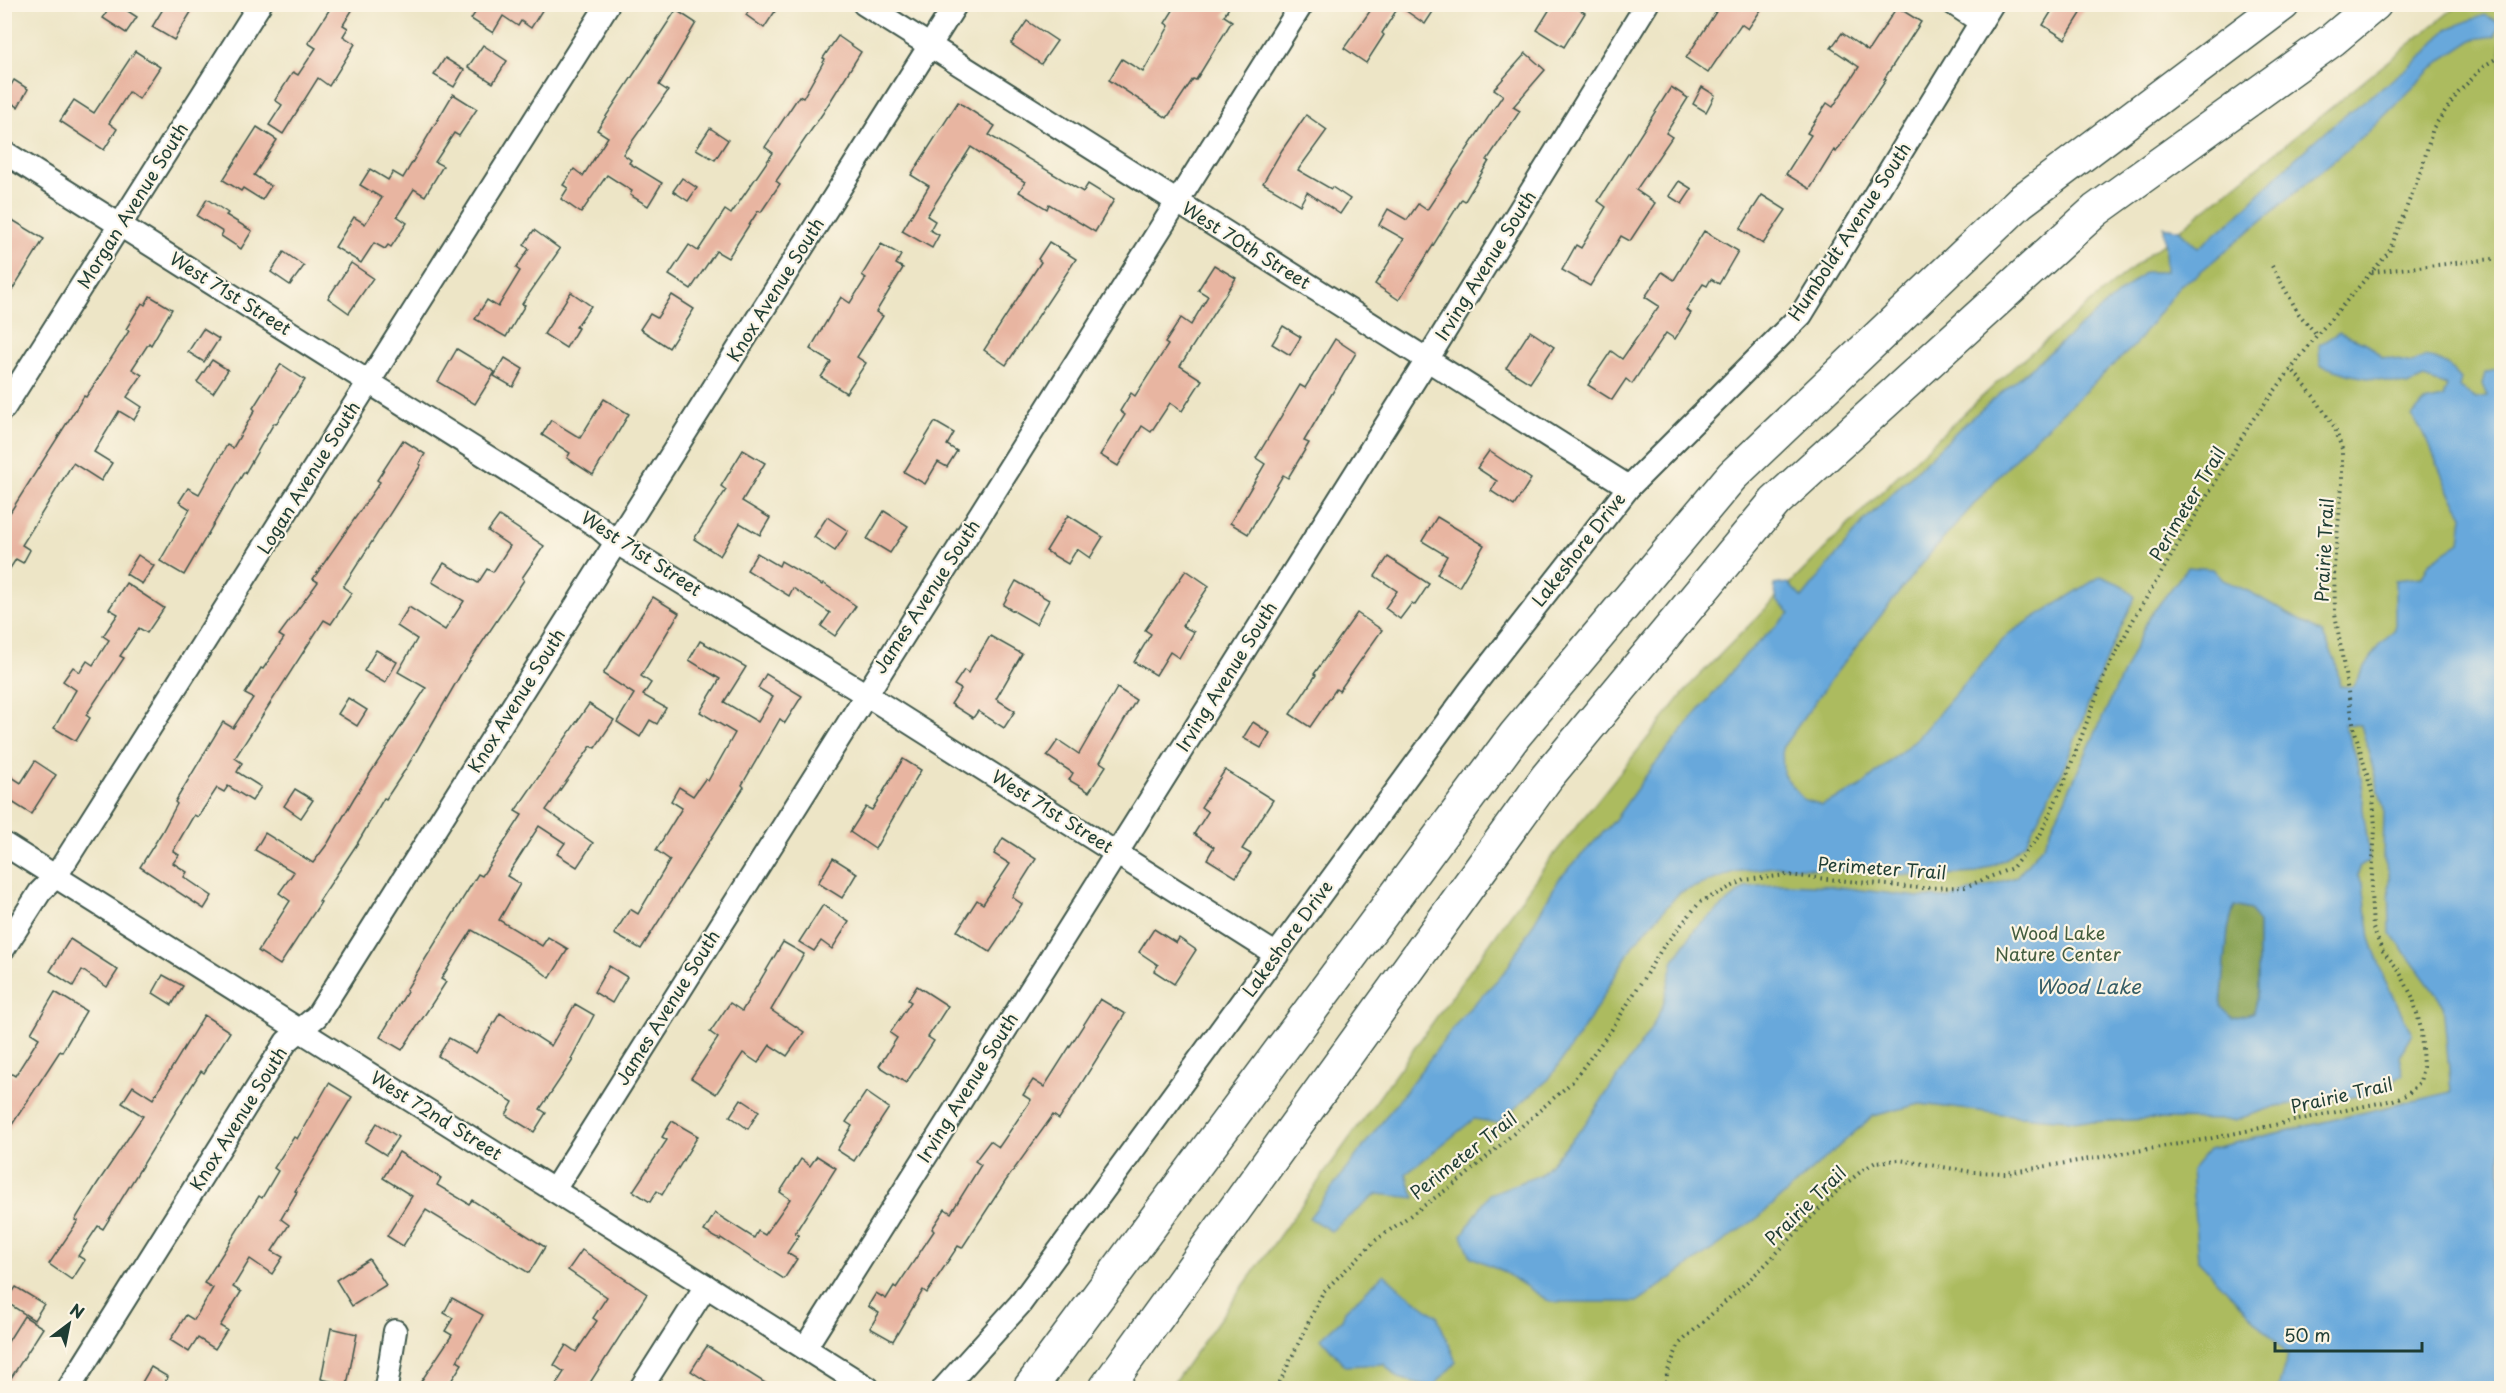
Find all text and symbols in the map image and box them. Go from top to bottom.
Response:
street label: Morgan Avenue South [70,117,194,293]
street label: Humboldt Avenue South [1781,137,1917,326]
street label: Irving Avenue South [1428,185,1542,345]
street label: West 70th Street [1177,194,1316,295]
street label: Knox Avenue South [720,212,830,366]
street label: West 71st Street [165,244,297,341]
street label: Logan Avenue South [250,395,366,559]
street label: Perimeter Trail [2142,441,2232,566]
street label: Lakeshore Drive [1525,486,1631,612]
street label: Prairie Trail [2307,497,2340,603]
street label: West 71st Street [576,504,708,602]
street label: James Avenue South [866,514,986,679]
street label: Irving Avenue South [1169,596,1283,756]
street label: Knox Avenue South [461,623,571,777]
street label: West 71st Street [987,762,1119,859]
street label: Perimeter Trail [1817,850,1947,885]
street label: Lakeshore Drive [1235,874,1338,1002]
park label: Wood Lake Nature Center [1995,919,2121,967]
street label: James Avenue South [608,924,726,1090]
water label: Wood Lake [2035,971,2142,1001]
street label: Irving Avenue South [910,1007,1024,1167]
street label: Knox Avenue South [183,1041,293,1195]
street label: West 72nd Street [366,1063,508,1166]
street label: Prairie Trail [2288,1070,2395,1119]
street label: Perimeter Trail [1404,1104,1522,1205]
street label: Prairie Trail [1758,1159,1852,1251]
north arrow [39,1294,99,1354]
text: N [66,1297,89,1324]
scale bar [2275,1315,2422,1353]
text: 50 m [2284,1321,2331,1348]

